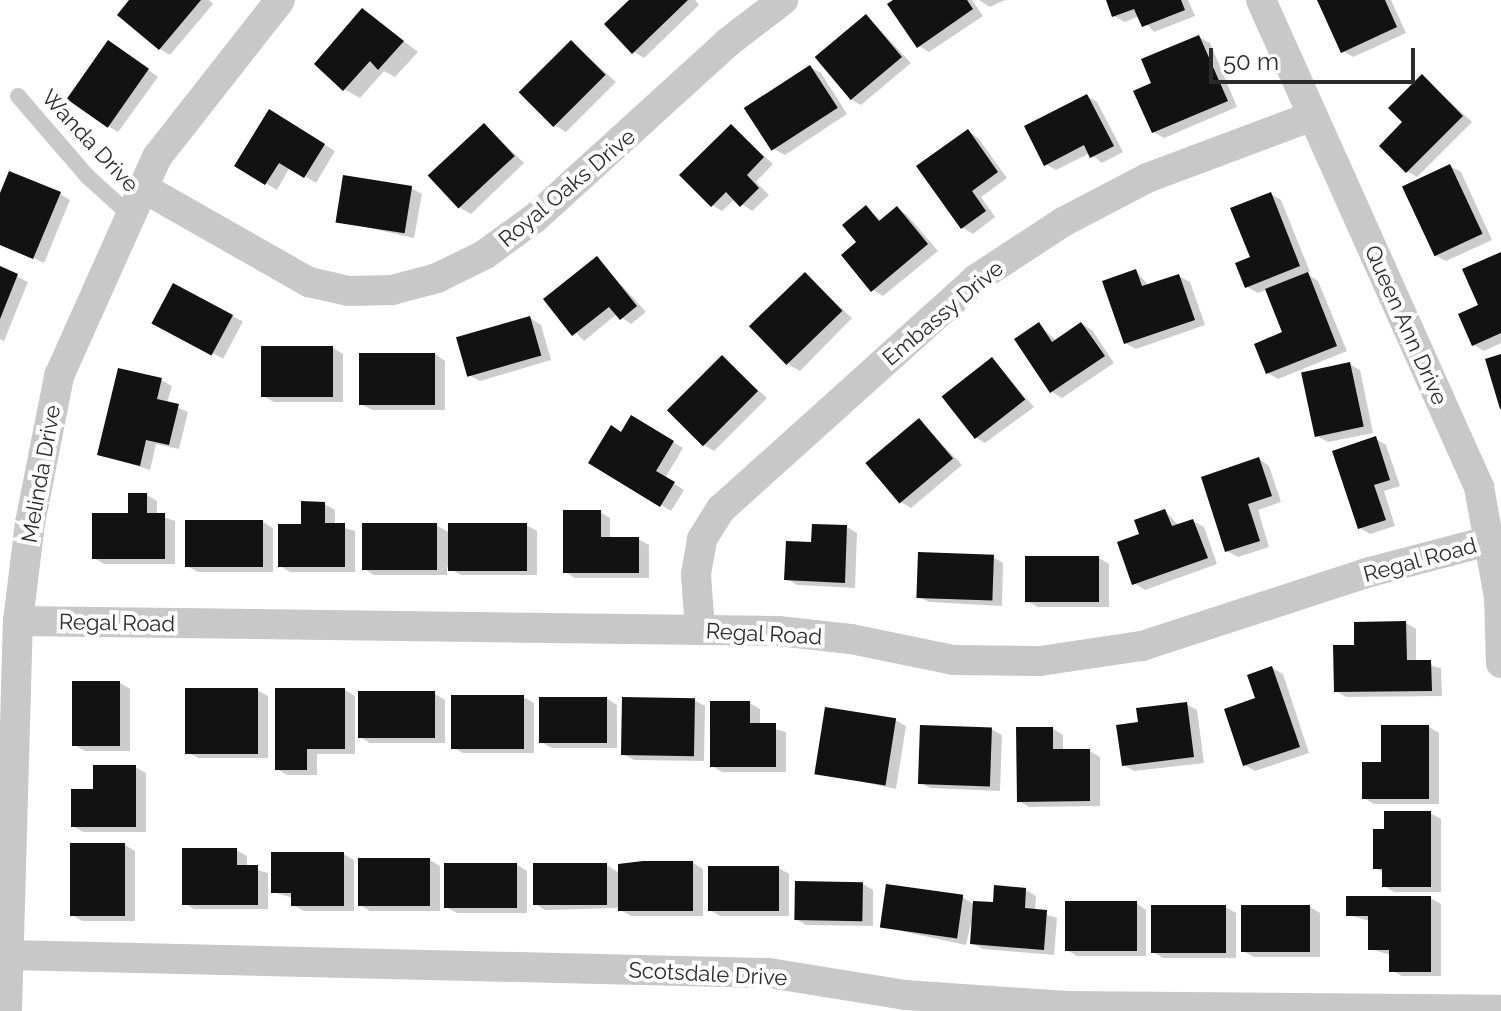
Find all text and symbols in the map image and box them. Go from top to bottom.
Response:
scale bar [1213,32,1419,82]
text: 50 m [1223,47,1279,76]
street label: Wanda Drive [36,84,144,198]
street label: Royal Oaks Drive [493,123,641,253]
street label: Queen Ann Drive [1359,241,1453,409]
street label: Embassy Drive [877,255,1009,371]
street label: Melinda Drive [16,403,66,545]
street label: Regal Road [1360,532,1480,588]
street label: Regal Road [58,609,176,637]
street label: Regal Road [705,618,823,650]
street label: Scotsdale Drive [628,957,788,991]

